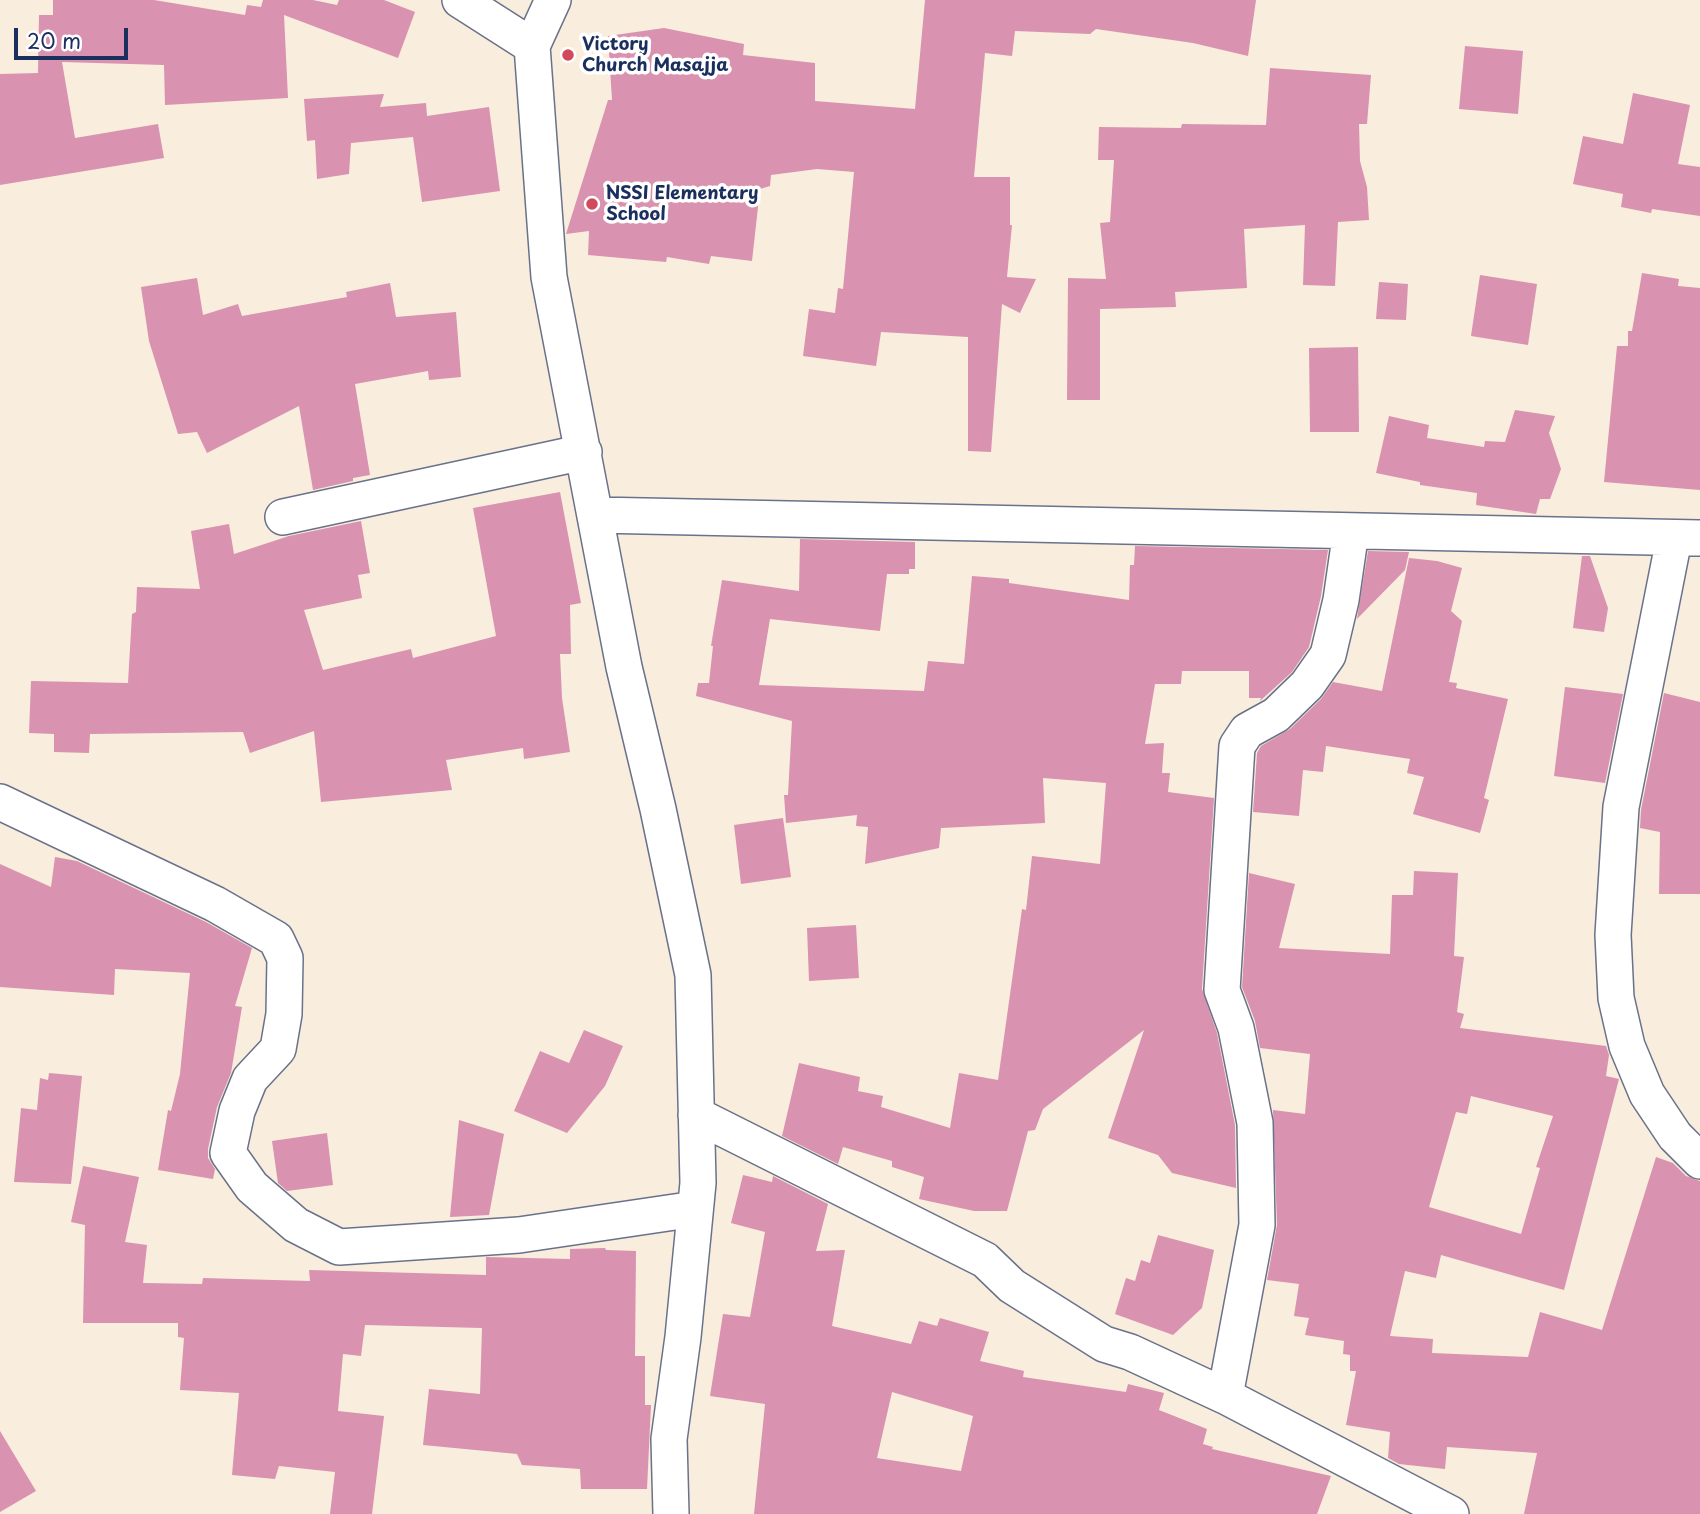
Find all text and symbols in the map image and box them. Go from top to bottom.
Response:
scale bar [18,14,131,58]
text: 20 m [27,24,81,56]
place label: Victory Church Masajja [582,34,728,76]
marker: Victory Church Masajja [560,47,576,63]
place label: NSSI Elementary School [606,183,759,226]
marker: NSSI Elementary School [584,196,600,212]

